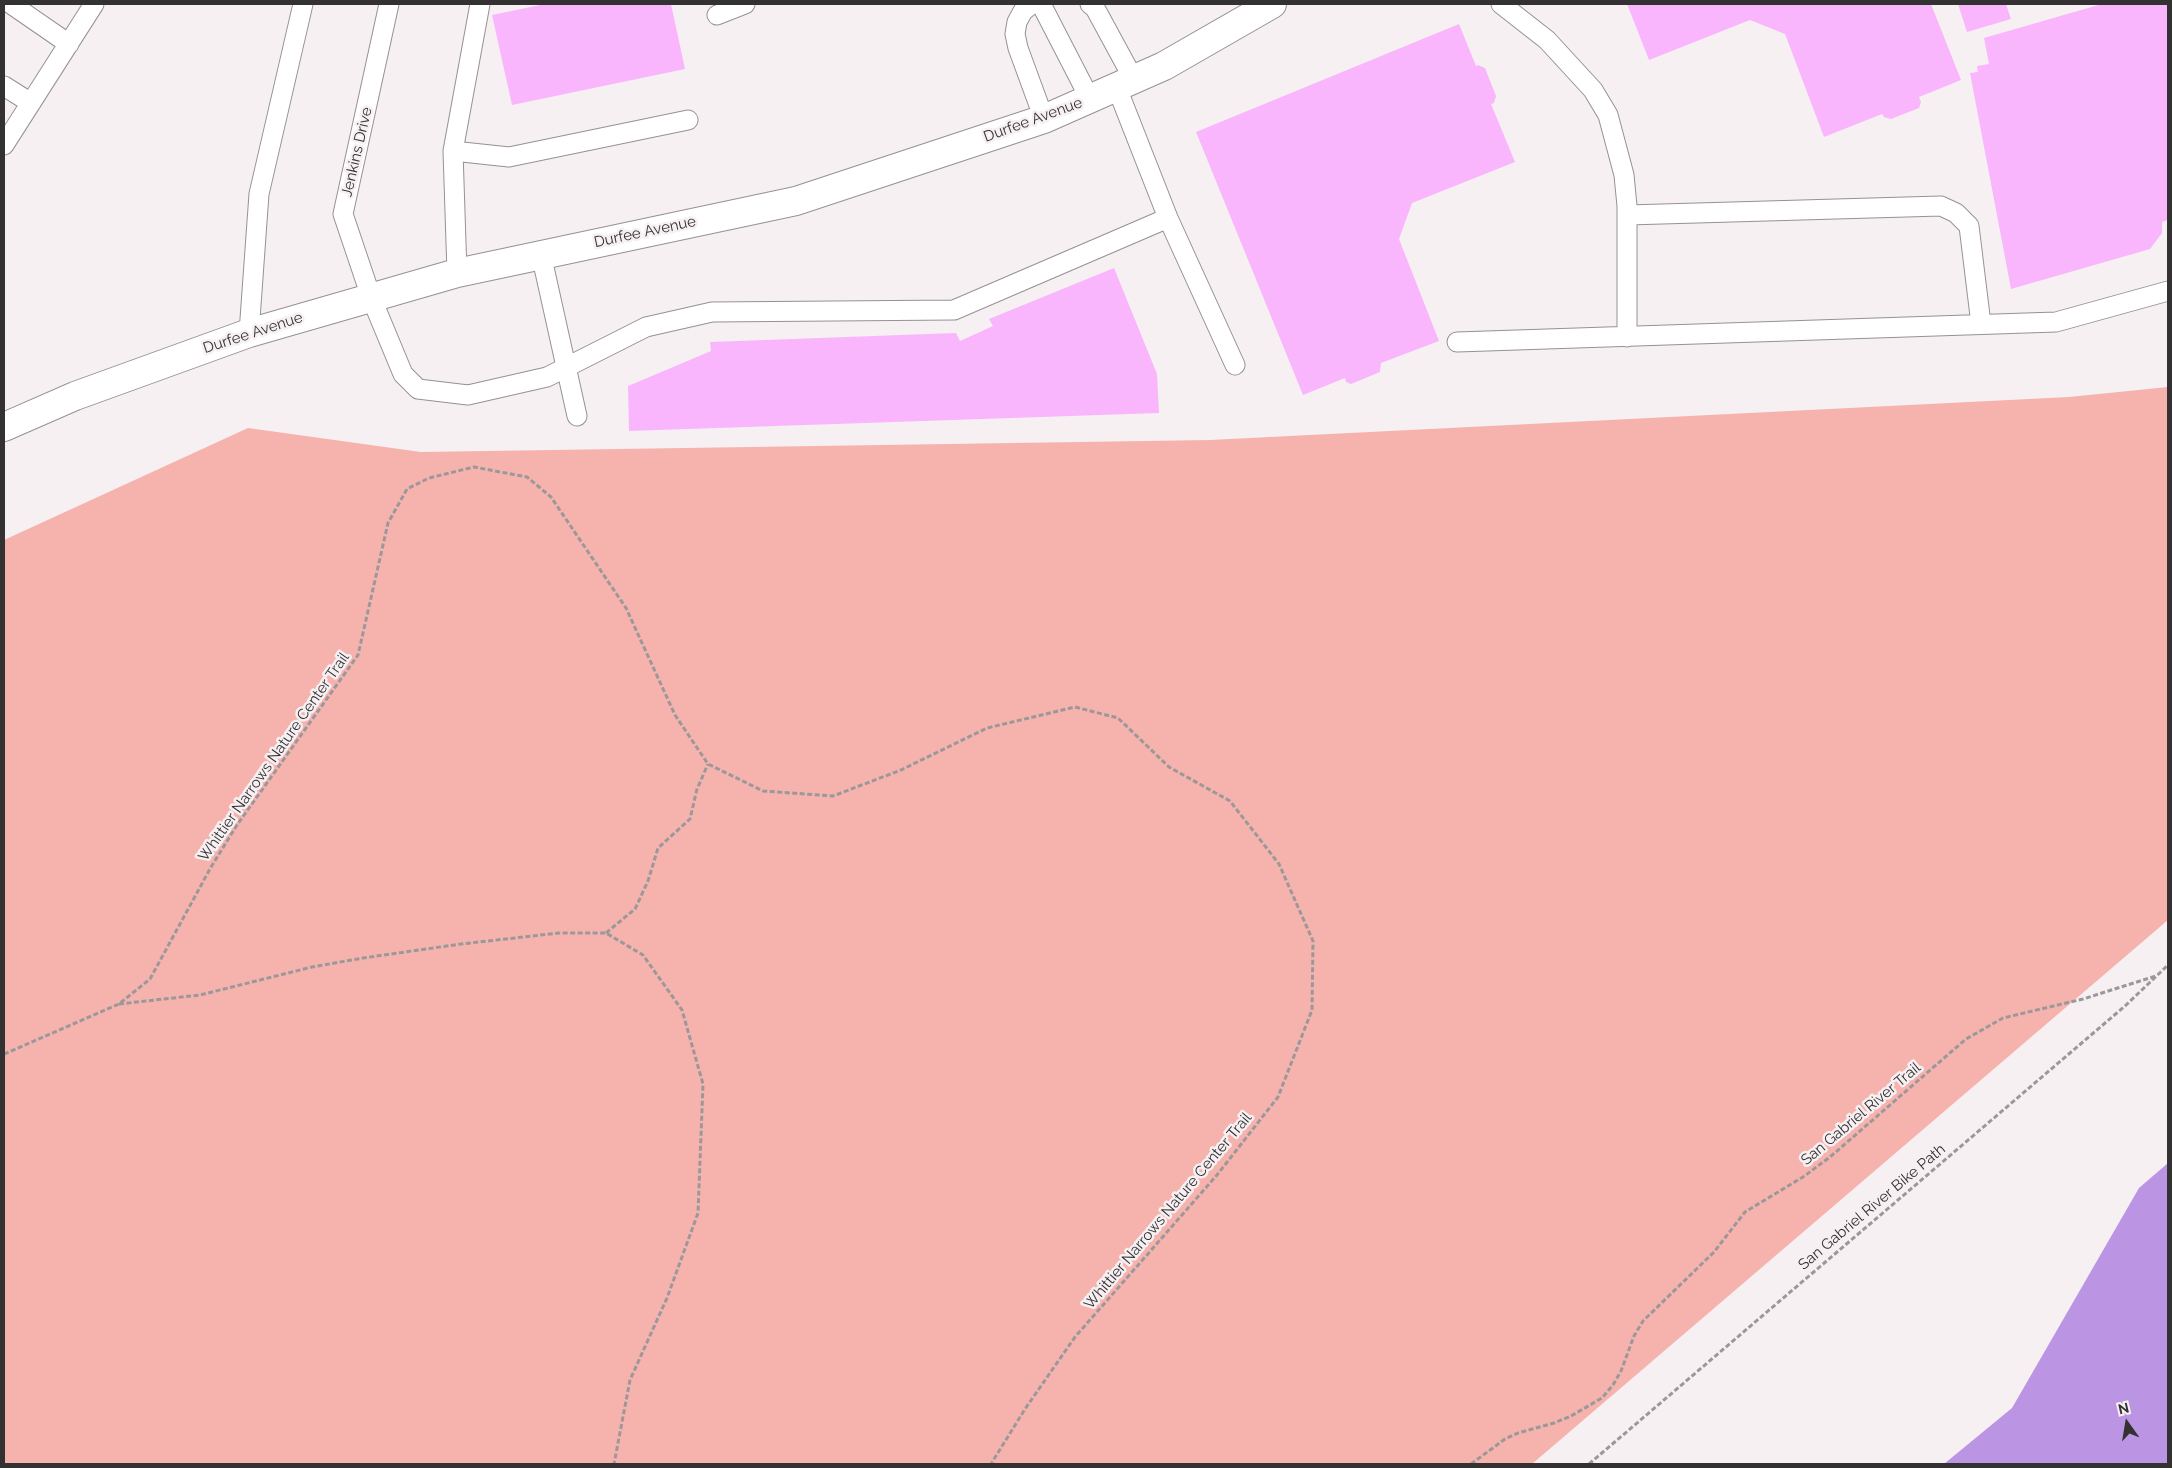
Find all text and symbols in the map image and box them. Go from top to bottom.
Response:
street label: Durfee Avenue [981,94,1085,146]
street label: Jenkins Drive [338,105,376,199]
street label: Durfee Avenue [592,212,698,252]
street label: Durfee Avenue [201,308,305,358]
street label: Whittier Narrows Nature Center Trail [195,649,353,865]
street label: San Gabriel River Trail [1798,1059,1924,1169]
street label: Whittier Narrows Nature Center Trail [1080,1109,1256,1313]
street label: San Gabriel River Bike Path [1795,1140,1949,1274]
north arrow [2102,1398,2152,1448]
text: N [2117,1399,2131,1417]

